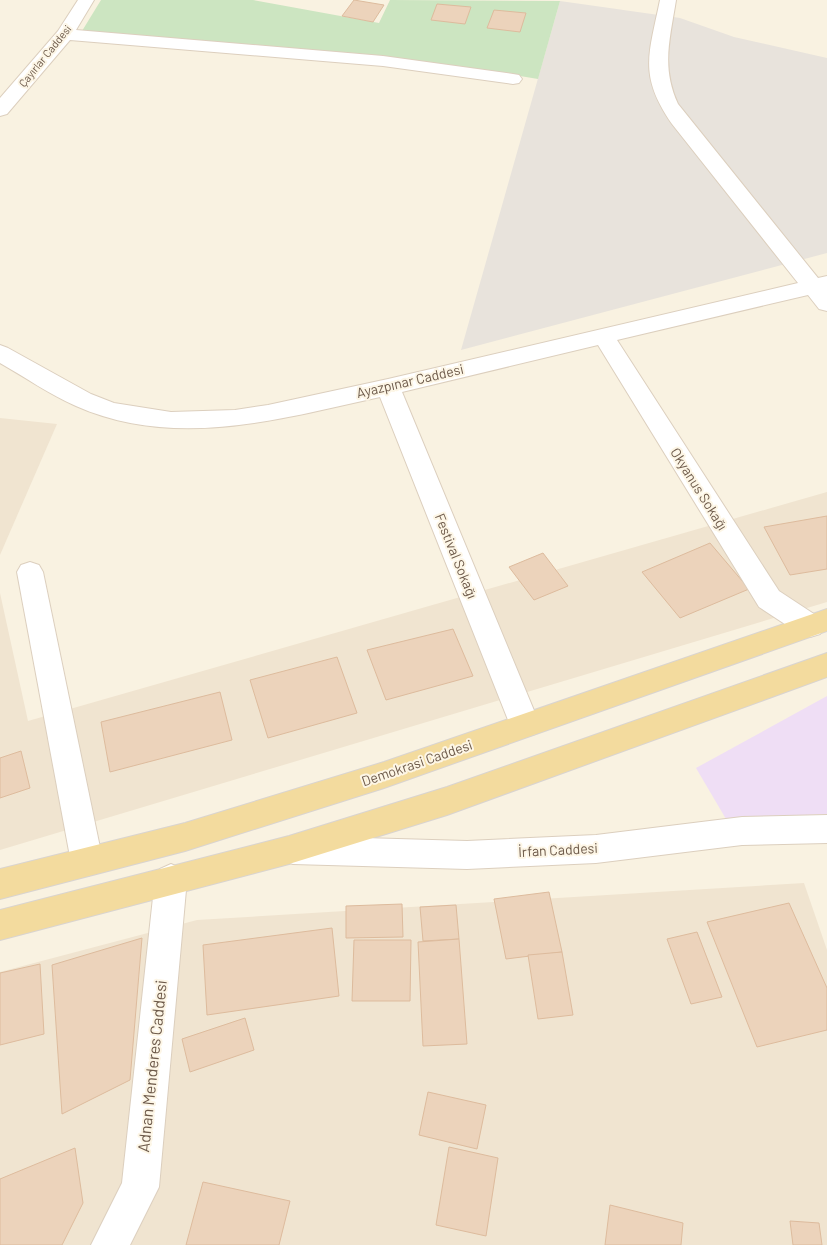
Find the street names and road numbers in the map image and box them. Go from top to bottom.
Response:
street label: Çayırlar Caddesi [16,22,74,89]
street label: Ayazpınar Caddesi [355,360,465,401]
street label: Okyanus Sokağı [667,444,732,533]
street label: Festival Sokağı [432,511,481,601]
street label: Demokrasi Caddesi [359,736,474,789]
street label: İrfan Caddesi [518,839,598,860]
street label: Adnan Menderes Caddesi [133,979,170,1153]

